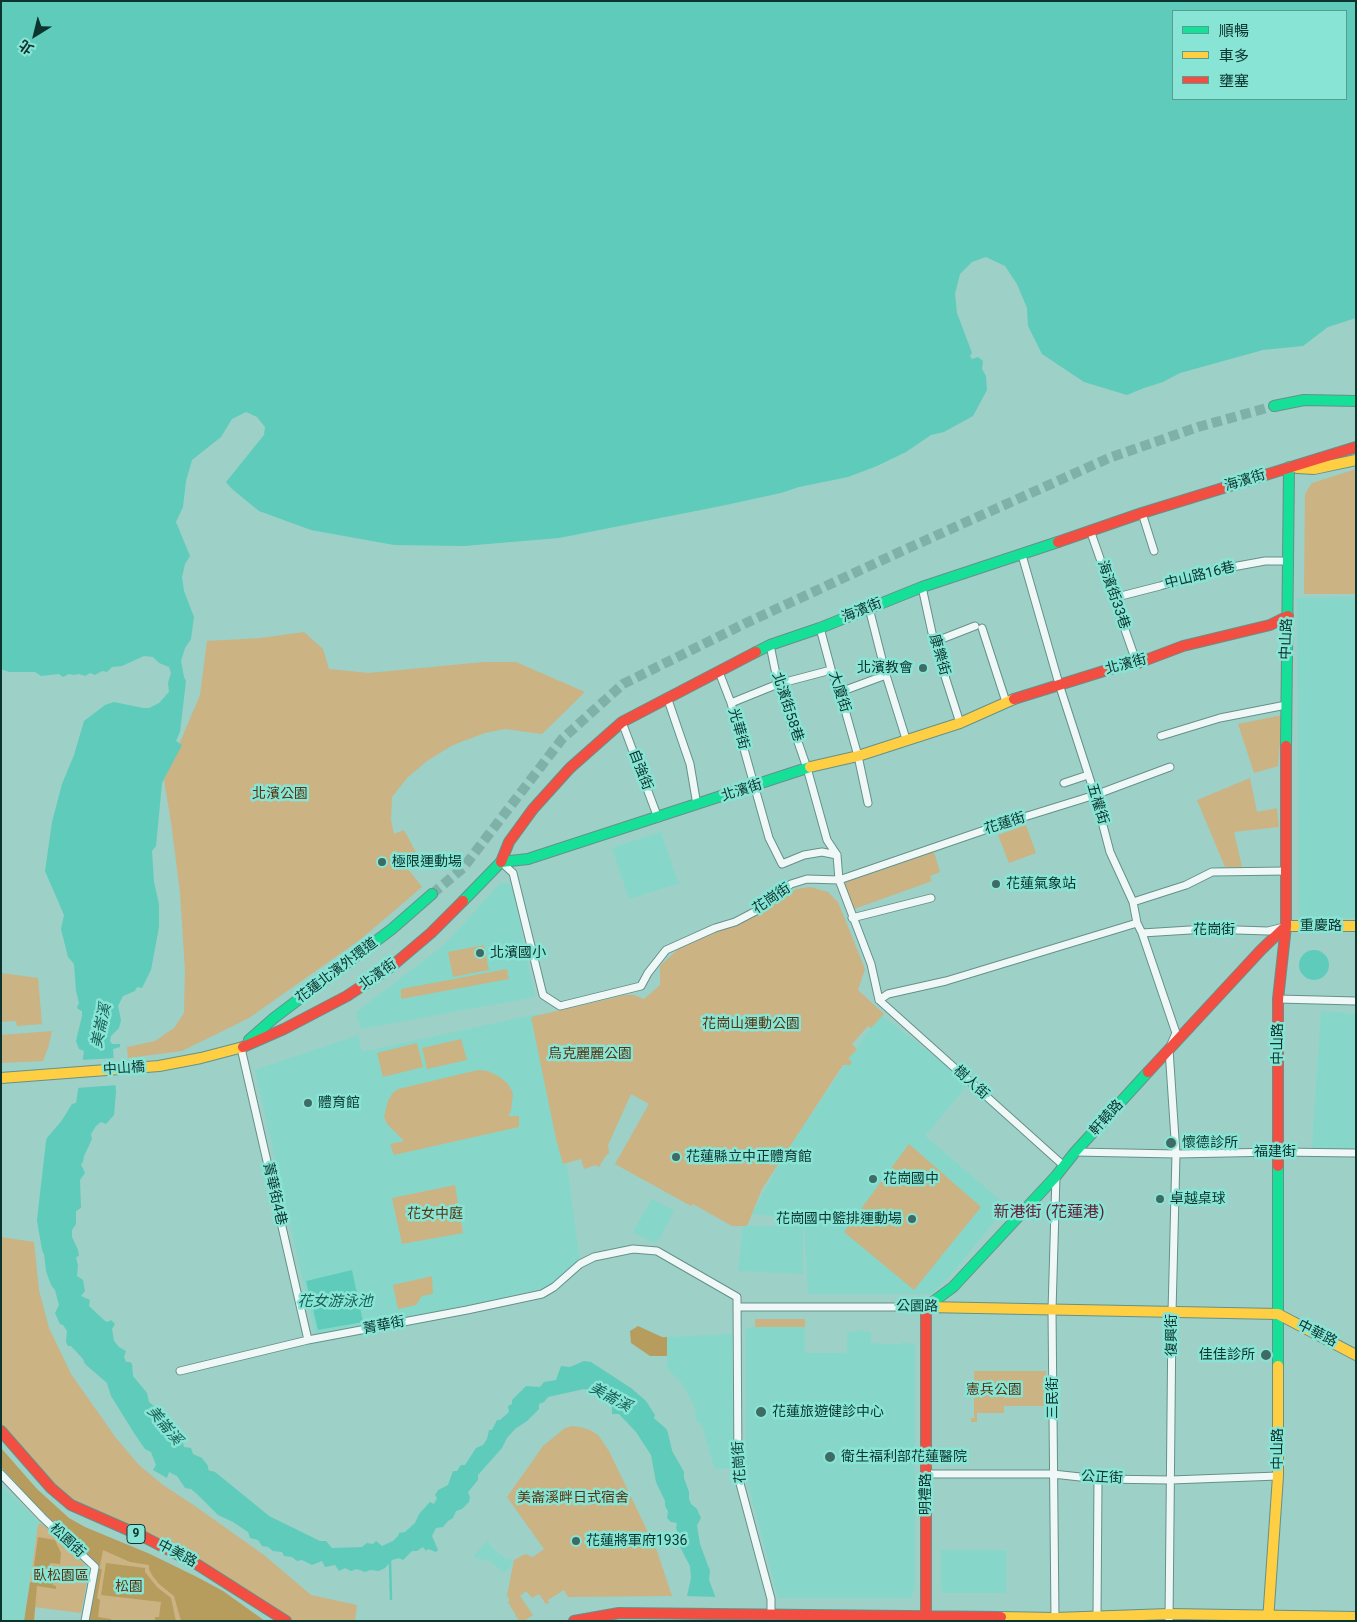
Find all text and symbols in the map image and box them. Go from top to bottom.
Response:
north arrow [10,10,60,60]
legend [1172,10,1347,100]
text: 順暢 [1219,22,1249,40]
text: 北 [16,37,37,58]
text: 車多 [1219,47,1249,65]
text: 壅塞 [1219,72,1249,90]
street label: 海濱街 [1222,467,1268,495]
street label: 海濱街33巷 [1093,558,1133,632]
street label: 中山路16巷 [1163,559,1237,593]
street label: 海濱街 [839,595,885,627]
street label: 中山路 [1278,618,1296,660]
street label: 康樂街 [925,632,953,678]
street label: 北濱街 [1104,651,1148,679]
place label: 北濱教會 [857,660,913,676]
marker: 北濱教會 [917,662,929,674]
street label: 大廈街 [825,669,853,715]
street label: 北濱街58巷 [768,670,806,744]
street label: 光華街 [724,706,752,752]
street label: 自強街 [625,747,655,793]
street label: 北濱街 [719,777,765,805]
street label: 五權街 [1083,781,1111,827]
park label: 北濱公園 [252,786,308,802]
street label: 花蓮街 [982,810,1028,838]
place label: 極限運動場 [392,854,462,870]
marker: 極限運動場 [376,856,388,868]
place label: 花蓮氣象站 [1006,876,1076,892]
marker: 花蓮氣象站 [990,878,1002,890]
street label: 花崗街 [750,880,794,918]
street label: 重慶路 [1300,918,1342,934]
street label: 花崗街 [1193,922,1235,938]
street label: 花蓮北濱外環道 [293,935,381,1007]
place label: 北濱國小 [490,945,546,961]
marker: 北濱國小 [474,947,486,959]
street label: 北濱街 [356,956,400,994]
water label: 美崙溪 [89,1002,115,1050]
park label: 花崗山運動公園 [702,1016,800,1032]
street label: 中山路 [1270,1023,1286,1065]
park label: 烏克麗麗公園 [548,1046,632,1062]
street label: 中山橋 [102,1059,146,1079]
street label: 樹人街 [950,1063,992,1103]
place label: 體育館 [318,1095,360,1111]
marker: 體育館 [302,1097,314,1109]
street label: 軒轅路 [1087,1097,1127,1139]
place label: 懷德診所 [1182,1135,1238,1151]
marker: 懷德診所 [1164,1136,1178,1150]
street label: 福建街 [1254,1144,1296,1160]
place label: 花蓮縣立中正體育館 [686,1149,812,1165]
marker: 花蓮縣立中正體育館 [670,1151,682,1163]
street label: 菁華街4巷 [259,1161,289,1227]
place label: 花崗國中 [883,1171,939,1187]
marker: 花崗國中 [867,1173,879,1185]
place label: 卓越桌球 [1170,1191,1226,1207]
marker: 卓越桌球 [1154,1193,1166,1205]
district label: 新港街 (花蓮港) [993,1203,1105,1223]
park label: 花女中庭 [407,1206,463,1222]
place label: 花崗國中籃排運動場 [776,1211,902,1227]
marker: 花崗國中籃排運動場 [906,1213,918,1225]
water label: 花女游泳池 [298,1293,372,1311]
street label: 公園路 [896,1298,938,1316]
street label: 菁華街 [362,1314,406,1338]
street label: 復興街 [1164,1314,1180,1356]
street label: 中華路 [1294,1317,1340,1351]
place label: 佳佳診所 [1199,1347,1255,1363]
marker: 佳佳診所 [1259,1348,1273,1362]
street label: 三民街 [1045,1377,1061,1419]
water label: 美崙溪 [586,1379,634,1417]
park label: 憲兵公園 [966,1382,1022,1398]
water label: 美崙溪 [143,1403,185,1449]
place label: 花蓮旅遊健診中心 [772,1404,884,1420]
marker: 花蓮旅遊健診中心 [754,1405,768,1419]
street label: 中山路 [1270,1428,1286,1470]
street label: 花崗街 [730,1440,750,1484]
place label: 衛生福利部花蓮醫院 [841,1449,967,1465]
marker: 衛生福利部花蓮醫院 [823,1450,837,1464]
street label: 公正街 [1081,1469,1123,1487]
street label: 明禮路 [918,1473,934,1515]
park label: 美崙溪畔日式宿舍 [517,1490,629,1506]
street label: 松園街 [46,1521,88,1561]
road number: 9 [127,1525,145,1544]
place label: 花蓮將軍府1936 [586,1533,687,1549]
marker: 花蓮將軍府1936 [570,1535,582,1547]
street label: 中美路 [155,1537,199,1571]
park label: 臥松園區 [33,1568,89,1584]
park label: 松園 [115,1579,143,1595]

